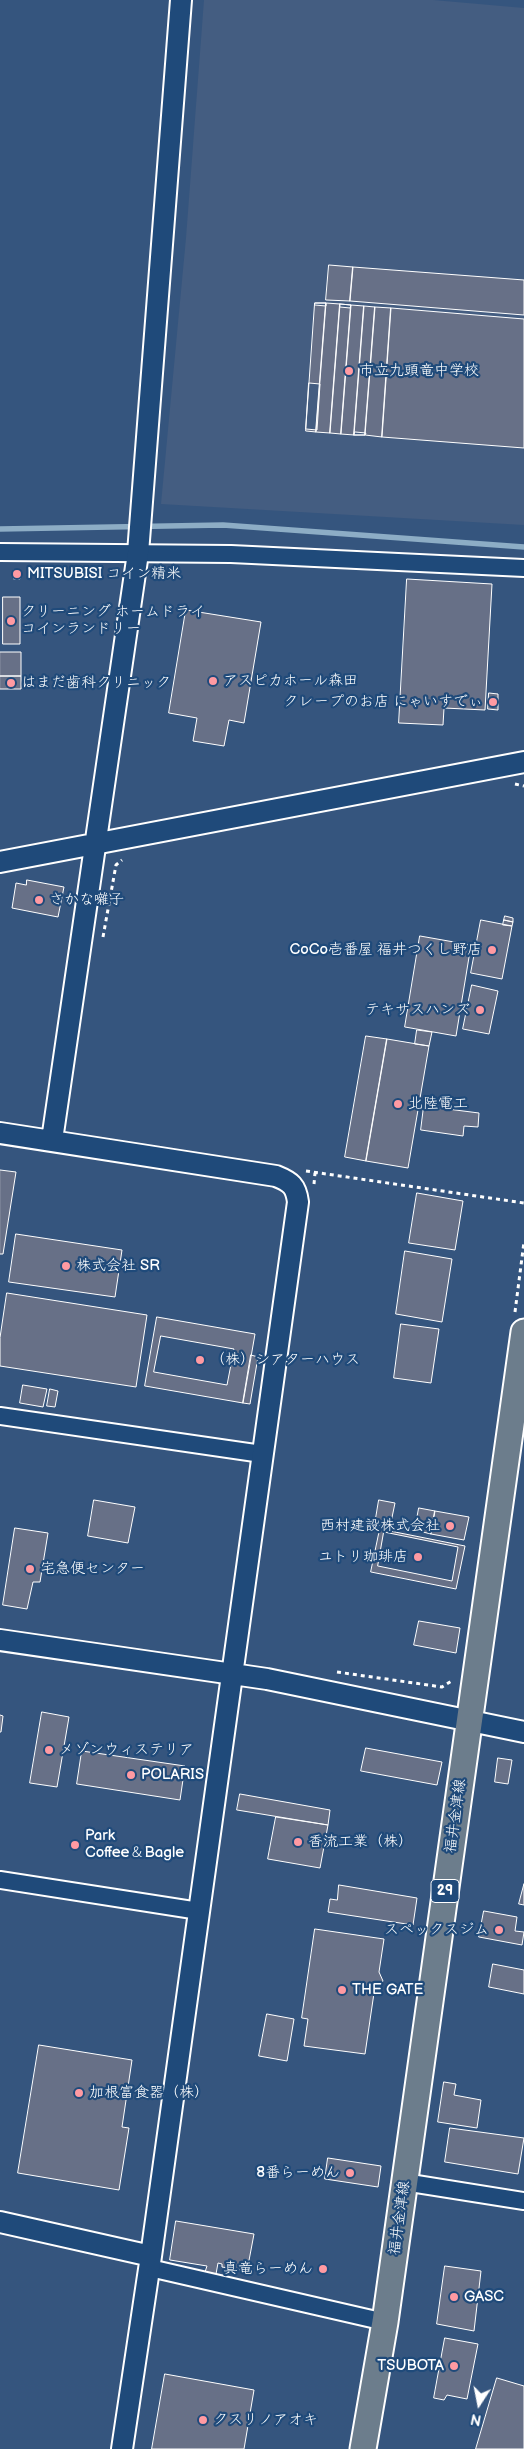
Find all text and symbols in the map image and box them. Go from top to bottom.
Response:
place label: 市立九頭竜中学校 [359,362,479,380]
marker: 市立九頭竜中学校 [343,365,355,377]
place label: MITSUBISI コイン精米 [27,565,181,583]
marker: MITSUBISI コイン精米 [11,568,23,580]
place label: クリーニング ホームドライ コインランドリー [21,603,205,638]
marker: クリーニング ホームドライ コインランドリー [5,615,17,627]
place label: アスピカホール森田 [223,672,358,690]
place label: はまだ歯科クリニック [21,674,171,692]
marker: アスピカホール森田 [207,675,219,687]
marker: はまだ歯科クリニック [5,677,17,689]
place label: クレープのお店 にゃいすでぃ [283,693,483,711]
marker: クレープのお店 にゃいすでぃ [487,696,499,708]
place label: さかな囃子 [49,891,124,909]
marker: さかな囃子 [33,894,45,906]
place label: CoCo壱番屋 福井つくし野店 [290,941,482,959]
marker: CoCo壱番屋 福井つくし野店 [486,944,498,956]
place label: テキサスハンズ [365,1001,470,1019]
marker: テキサスハンズ [474,1004,486,1016]
place label: 北陸電工 [408,1095,468,1113]
marker: 北陸電工 [392,1098,404,1110]
place label: 株式会社 SR [76,1257,160,1275]
marker: 株式会社 SR [60,1260,72,1272]
place label: （株）シアターハウス [210,1351,360,1369]
marker: （株）シアターハウス [194,1354,206,1366]
place label: 西村建設株式会社 [320,1517,440,1535]
marker: 西村建設株式会社 [444,1520,456,1532]
place label: ユトリ珈琲店 [318,1548,408,1566]
marker: ユトリ珈琲店 [412,1551,424,1563]
place label: 宅急便センター [40,1560,145,1578]
marker: 宅急便センター [24,1563,36,1575]
place label: メゾンウィステリア [59,1741,194,1759]
marker: メゾンウィステリア [43,1744,55,1756]
place label: POLARIS [141,1766,204,1784]
marker: POLARIS [125,1769,137,1781]
street label: 福井金津線 [442,1778,470,1854]
place label: Park Coffee＆Bagle [85,1827,184,1862]
place label: 香流工業（株） [308,1833,413,1851]
marker: 香流工業（株） [292,1836,304,1848]
marker: Park Coffee＆Bagle [69,1839,81,1851]
road number: 29 [431,1880,459,1902]
place label: スペックスジム [384,1921,489,1939]
marker: スペックスジム [493,1924,505,1936]
place label: THE GATE [352,1981,423,1999]
marker: THE GATE [336,1984,348,1996]
place label: 加根富食器（株） [89,2084,209,2102]
marker: 加根富食器（株） [73,2087,85,2099]
place label: 8番らーめん [256,2164,340,2182]
marker: 8番らーめん [344,2167,356,2179]
street label: 福井金津線 [386,2180,414,2256]
place label: 真竜らーめん [223,2260,313,2278]
marker: 真竜らーめん [317,2263,329,2275]
place label: GASC [464,2288,504,2306]
marker: GASC [448,2291,460,2303]
place label: TSUBOTA [377,2357,444,2375]
marker: TSUBOTA [448,2360,460,2372]
north arrow [454,2379,504,2429]
text: N [469,2410,483,2429]
place label: クスリノアオキ [213,2411,318,2429]
marker: クスリノアオキ [197,2414,209,2426]

